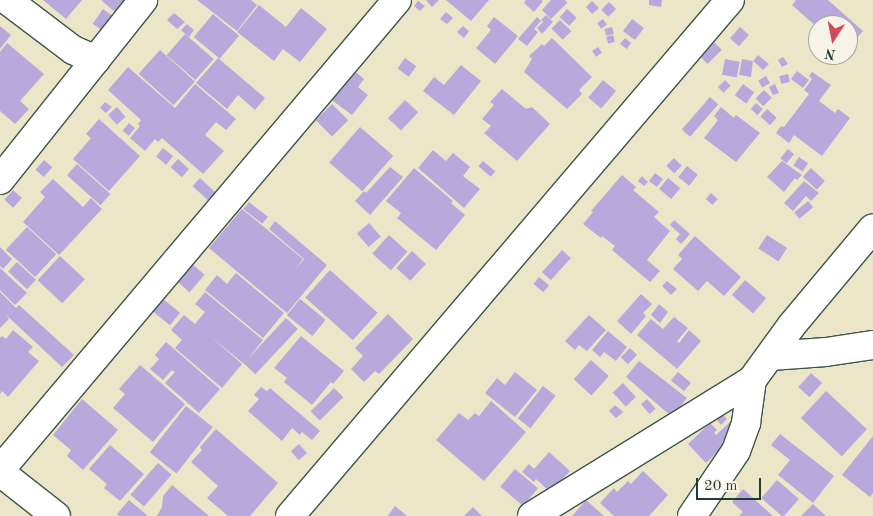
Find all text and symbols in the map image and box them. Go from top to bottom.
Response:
north arrow [808,15,858,65]
text: N [824,46,837,62]
scale bar [698,468,763,500]
text: 20 m [704,479,738,494]

